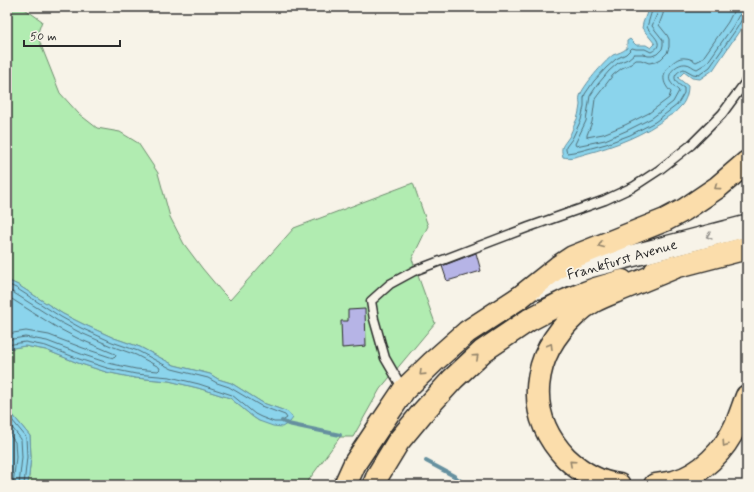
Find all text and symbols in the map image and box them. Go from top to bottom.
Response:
scale bar [24,22,120,48]
text: 50 m [30,29,57,45]
one-way arrow [714,182,721,190]
one-way arrow [706,231,713,240]
street label: Frankfurst Avenue [565,236,679,284]
one-way arrow [598,241,605,249]
one-way arrow [546,343,553,350]
one-way arrow [472,355,479,362]
one-way arrow [419,368,427,376]
one-way arrow [722,440,729,447]
one-way arrow [569,460,577,468]

